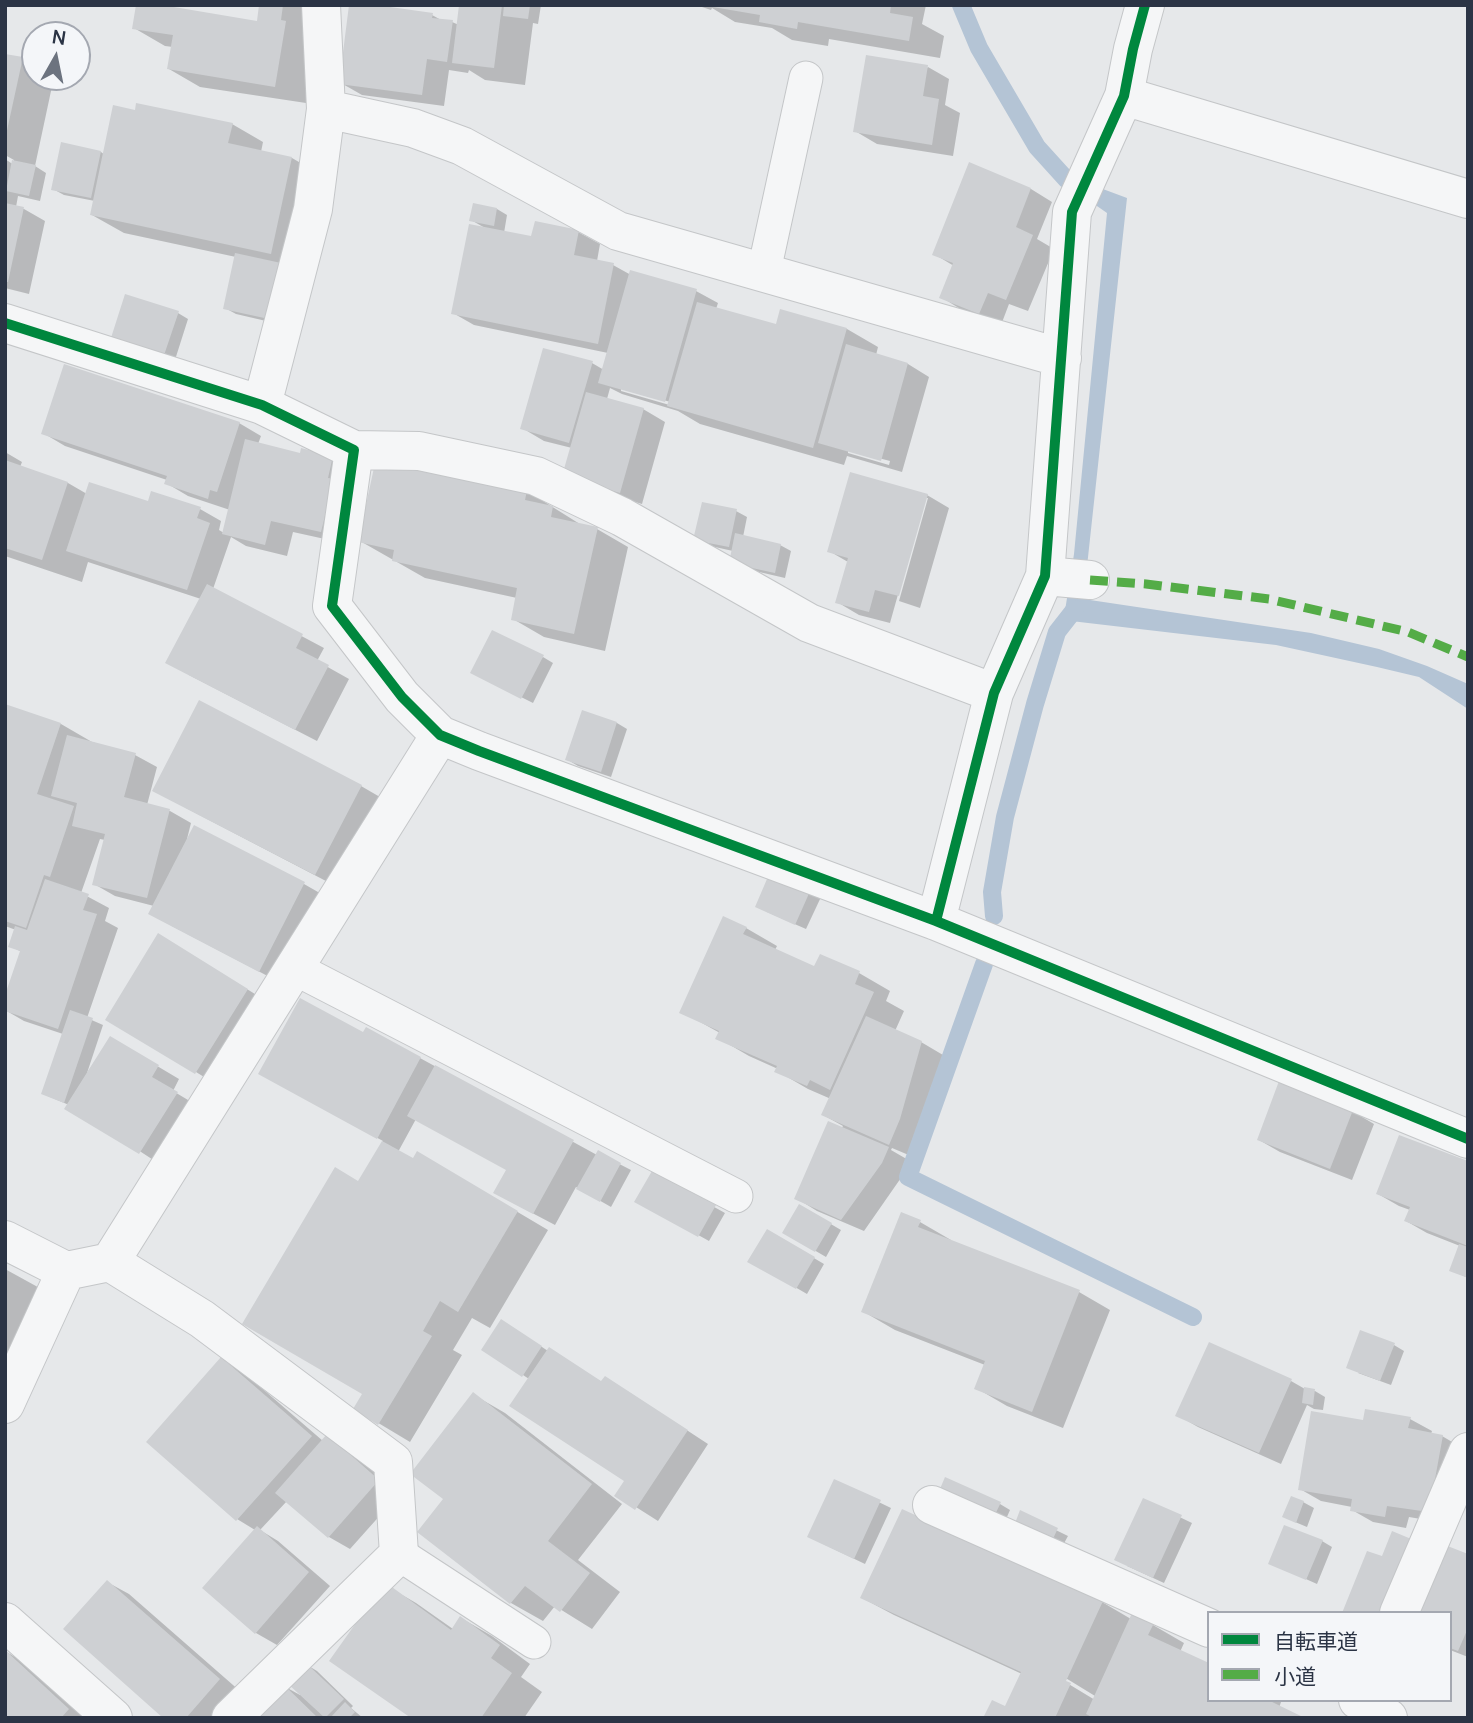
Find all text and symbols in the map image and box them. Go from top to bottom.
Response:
north arrow [21,21,91,91]
text: N [50,23,68,51]
legend [1207,1611,1452,1702]
text: 自転車道 [1274,1627,1358,1655]
text: 小道 [1274,1662,1316,1690]

